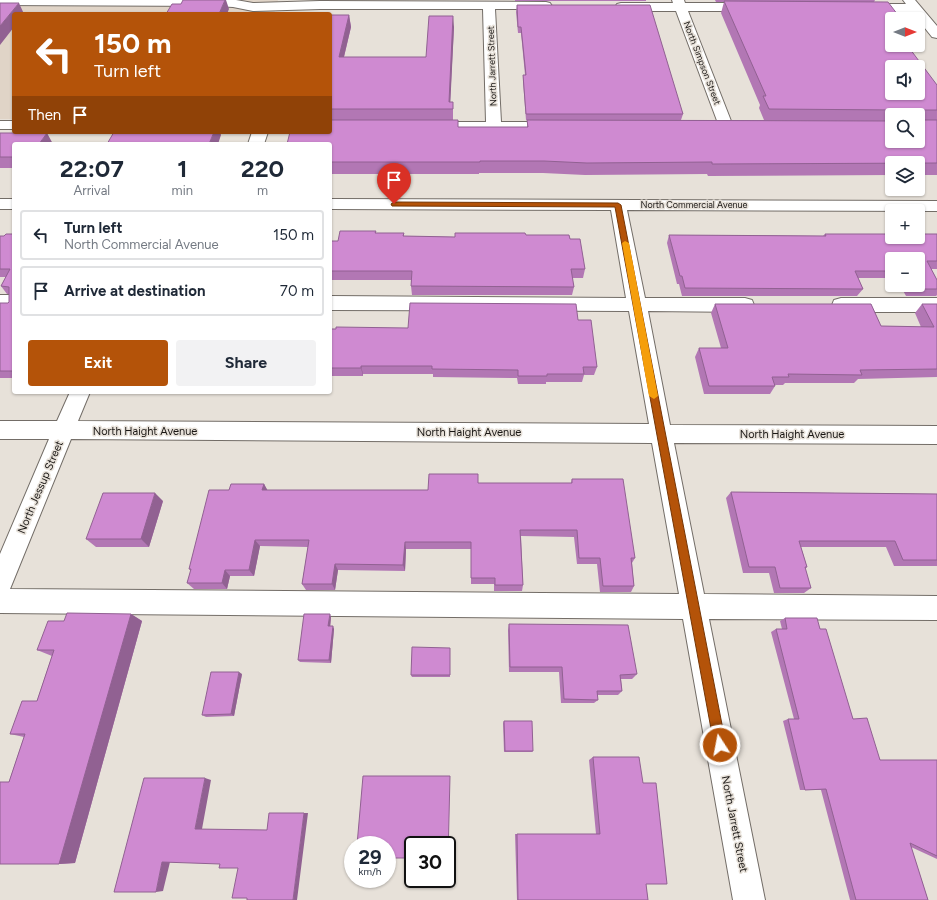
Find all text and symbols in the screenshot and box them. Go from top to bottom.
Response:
north arrow [885,12,925,52]
map controls [885,12,925,292]
street label: North Simpson Street [682,20,724,107]
street label: North Jarrett Street [485,25,498,106]
text: 150 m [94,26,171,60]
icon: left [28,28,80,80]
text: Turn left [94,60,161,82]
button: sound [885,60,925,100]
icon: arrive [69,104,91,126]
text: Then [28,106,61,124]
button: search [885,108,925,148]
text: 22:07 [60,154,124,183]
text: 1 [177,154,187,183]
text: 220 [241,154,284,183]
button: layers [885,156,925,196]
pin [377,163,411,204]
icon: arrive [383,169,405,191]
text: Arrival [73,183,110,198]
text: min [172,183,193,198]
text: m [257,183,268,198]
street label: North Commercial Avenue [640,199,748,210]
button: + [885,204,925,244]
text: Turn left [64,219,122,237]
icon: left [30,224,52,246]
text: 150 m [273,226,314,244]
text: North Commercial Avenue [64,237,219,252]
button: − [885,252,925,292]
icon: arrive [30,280,52,302]
text: Arrive at destination [64,282,205,300]
text: 70 m [280,282,314,300]
button: Exit [28,340,168,386]
button: Share [176,340,316,386]
street label: North Haight Avenue [93,425,197,438]
street label: North Haight Avenue [417,426,521,439]
street label: North Haight Avenue [740,428,844,441]
street label: North Jessup Street [15,439,66,536]
position arrow [699,724,741,766]
street label: North Jarrett Street [719,775,750,874]
speed limit sign: 30 [404,836,456,888]
text: 29 [358,845,382,869]
text: km/h [359,865,381,878]

